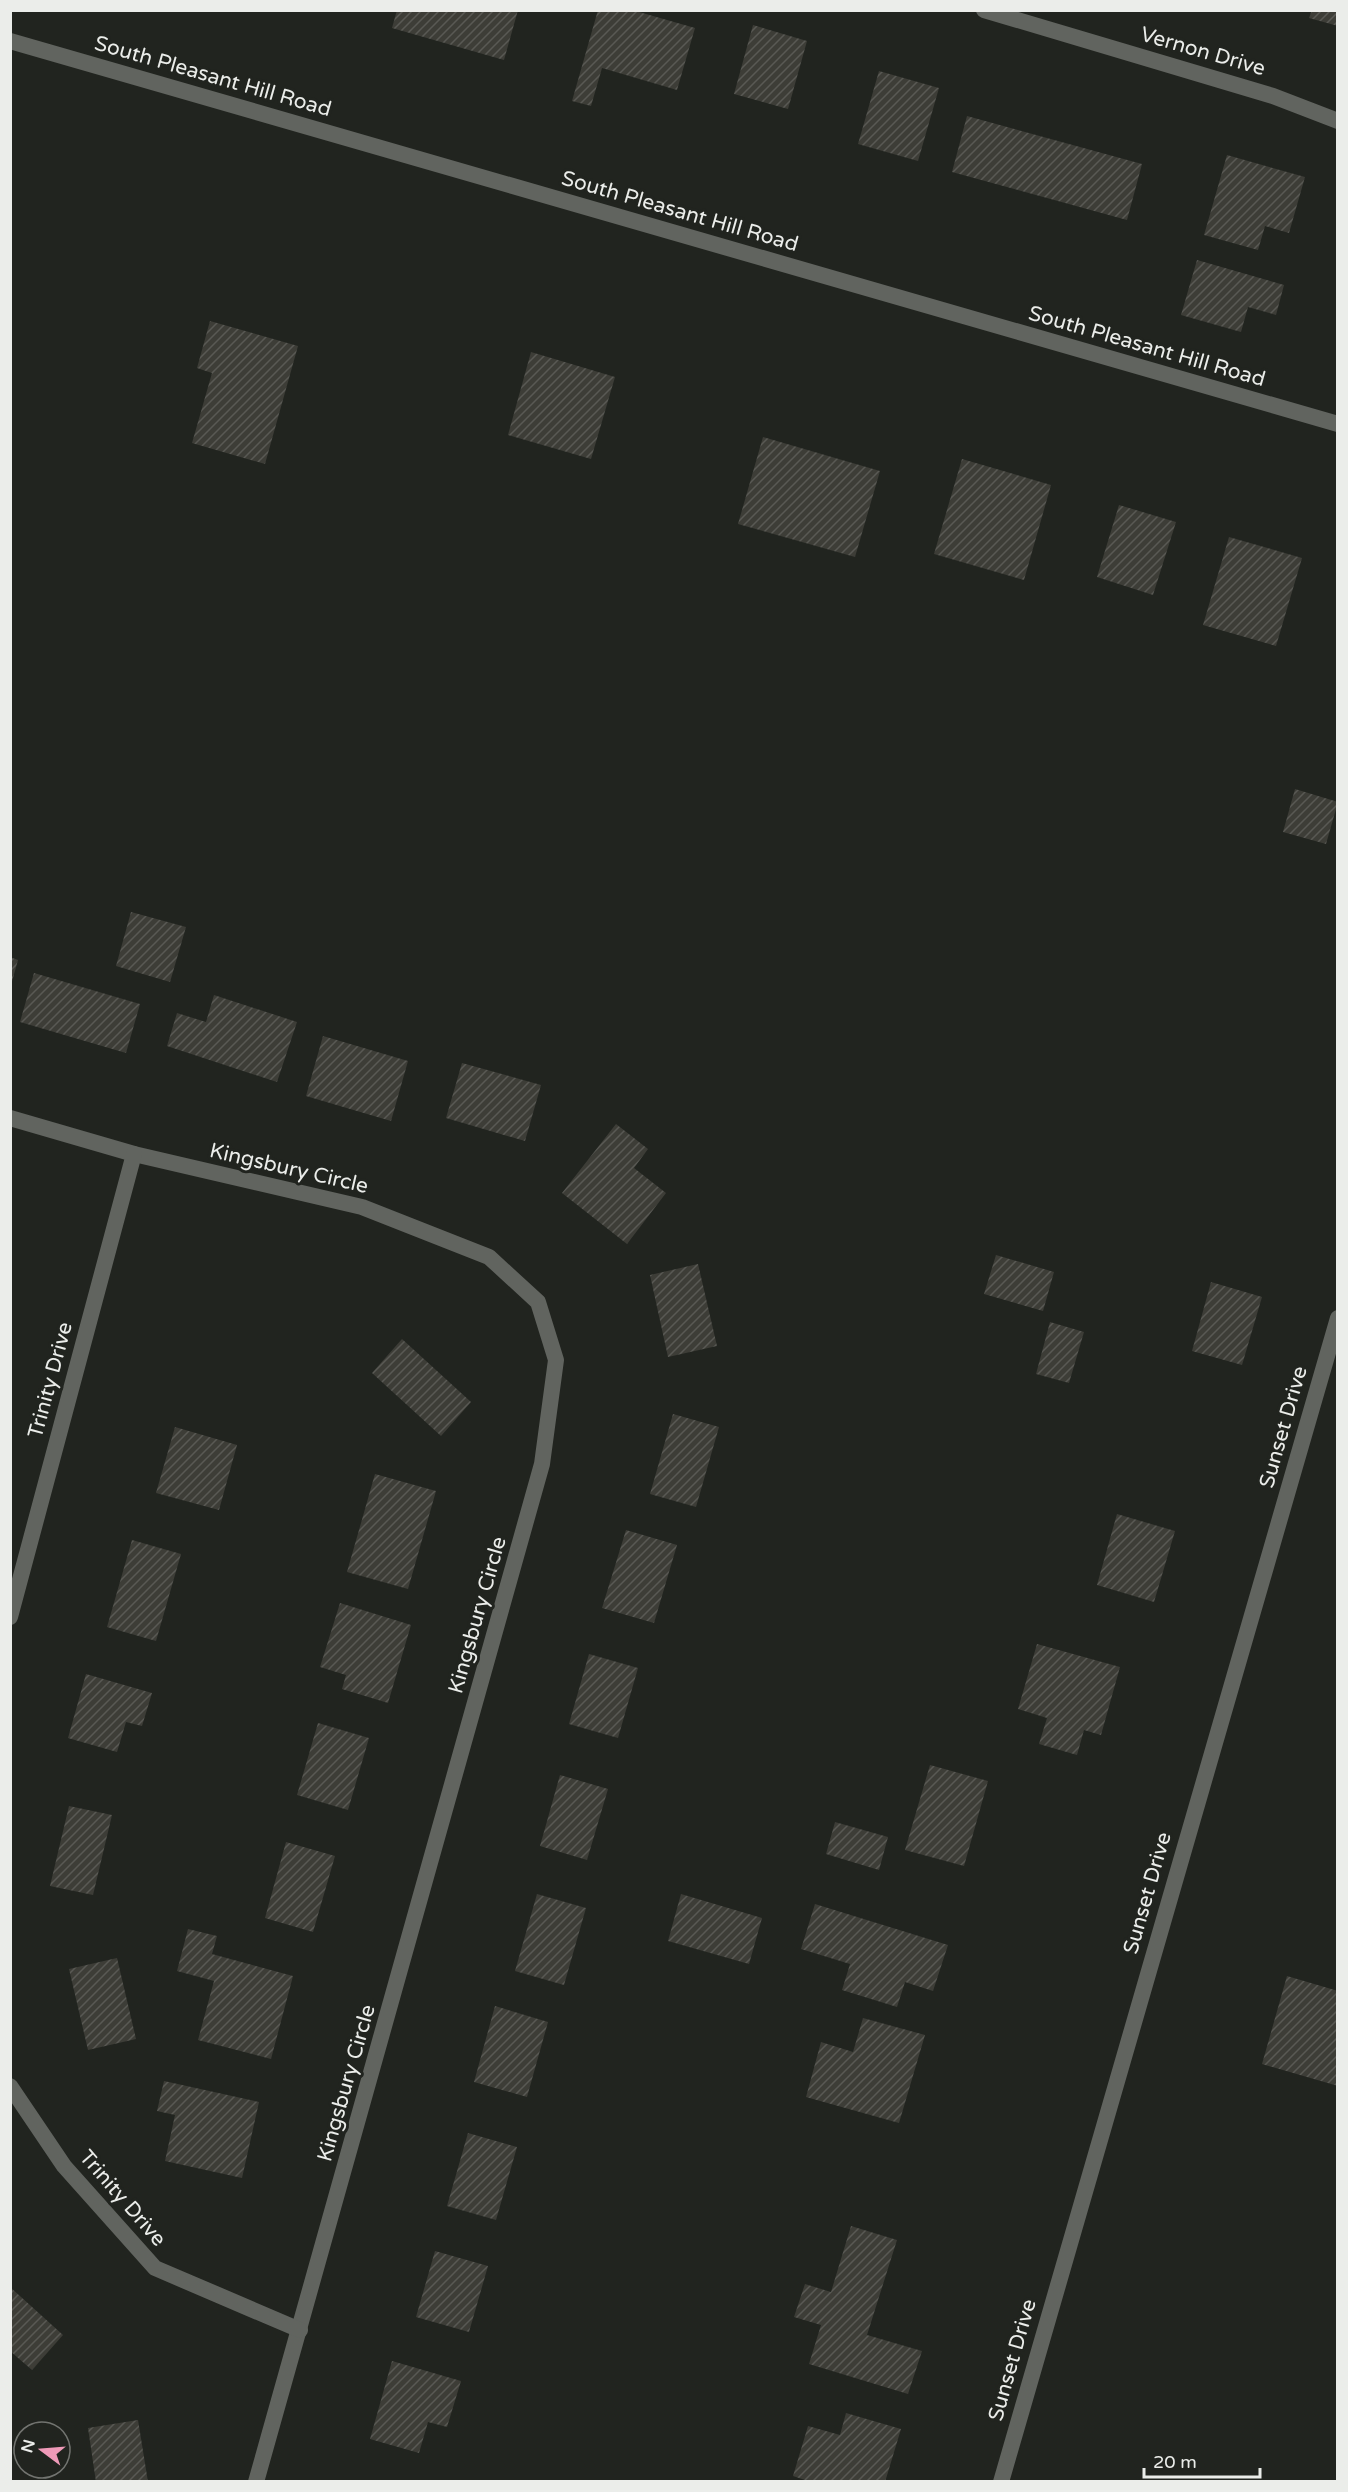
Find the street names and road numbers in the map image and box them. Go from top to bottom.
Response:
street label: Vernon Drive [1137,22,1268,81]
street label: South Pleasant Hill Road [92,31,334,122]
street label: South Pleasant Hill Road [559,166,801,257]
street label: South Pleasant Hill Road [1026,301,1268,392]
street label: Kingsbury Circle [207,1138,371,1199]
street label: Trinity Drive [23,1319,78,1441]
street label: Sunset Drive [1254,1363,1313,1491]
street label: Kingsbury Circle [443,1534,512,1696]
street label: Sunset Drive [1118,1829,1177,1957]
street label: Kingsbury Circle [312,2002,381,2164]
street label: Trinity Drive [74,2145,171,2252]
street label: Sunset Drive [983,2296,1042,2424]

